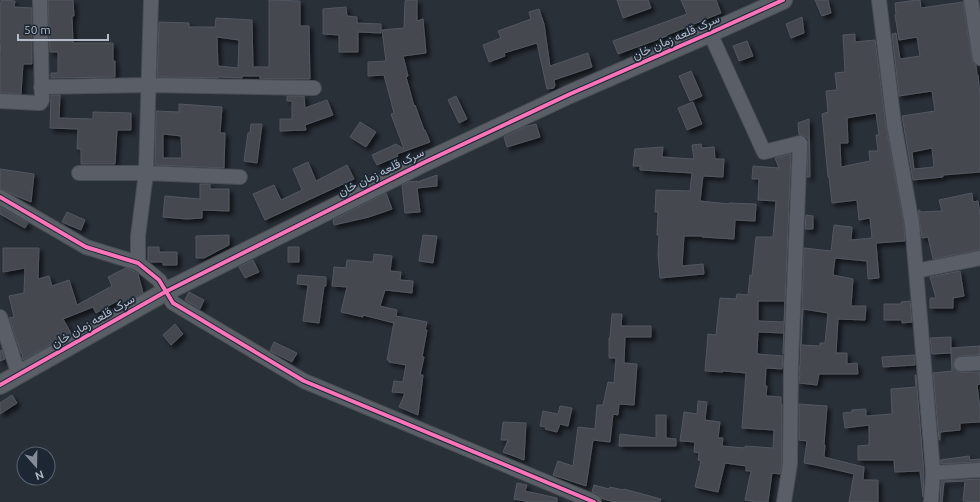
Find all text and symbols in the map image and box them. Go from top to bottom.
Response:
street label: سرک قلعه زمان خان [630,11,722,63]
scale bar [18,16,108,42]
text: 50 m [24,23,51,36]
street label: سرک قلعه زمان خان [336,145,427,200]
street label: سرک قلعه زمان خان [49,291,138,351]
north arrow [16,446,56,486]
text: N [34,468,45,482]

